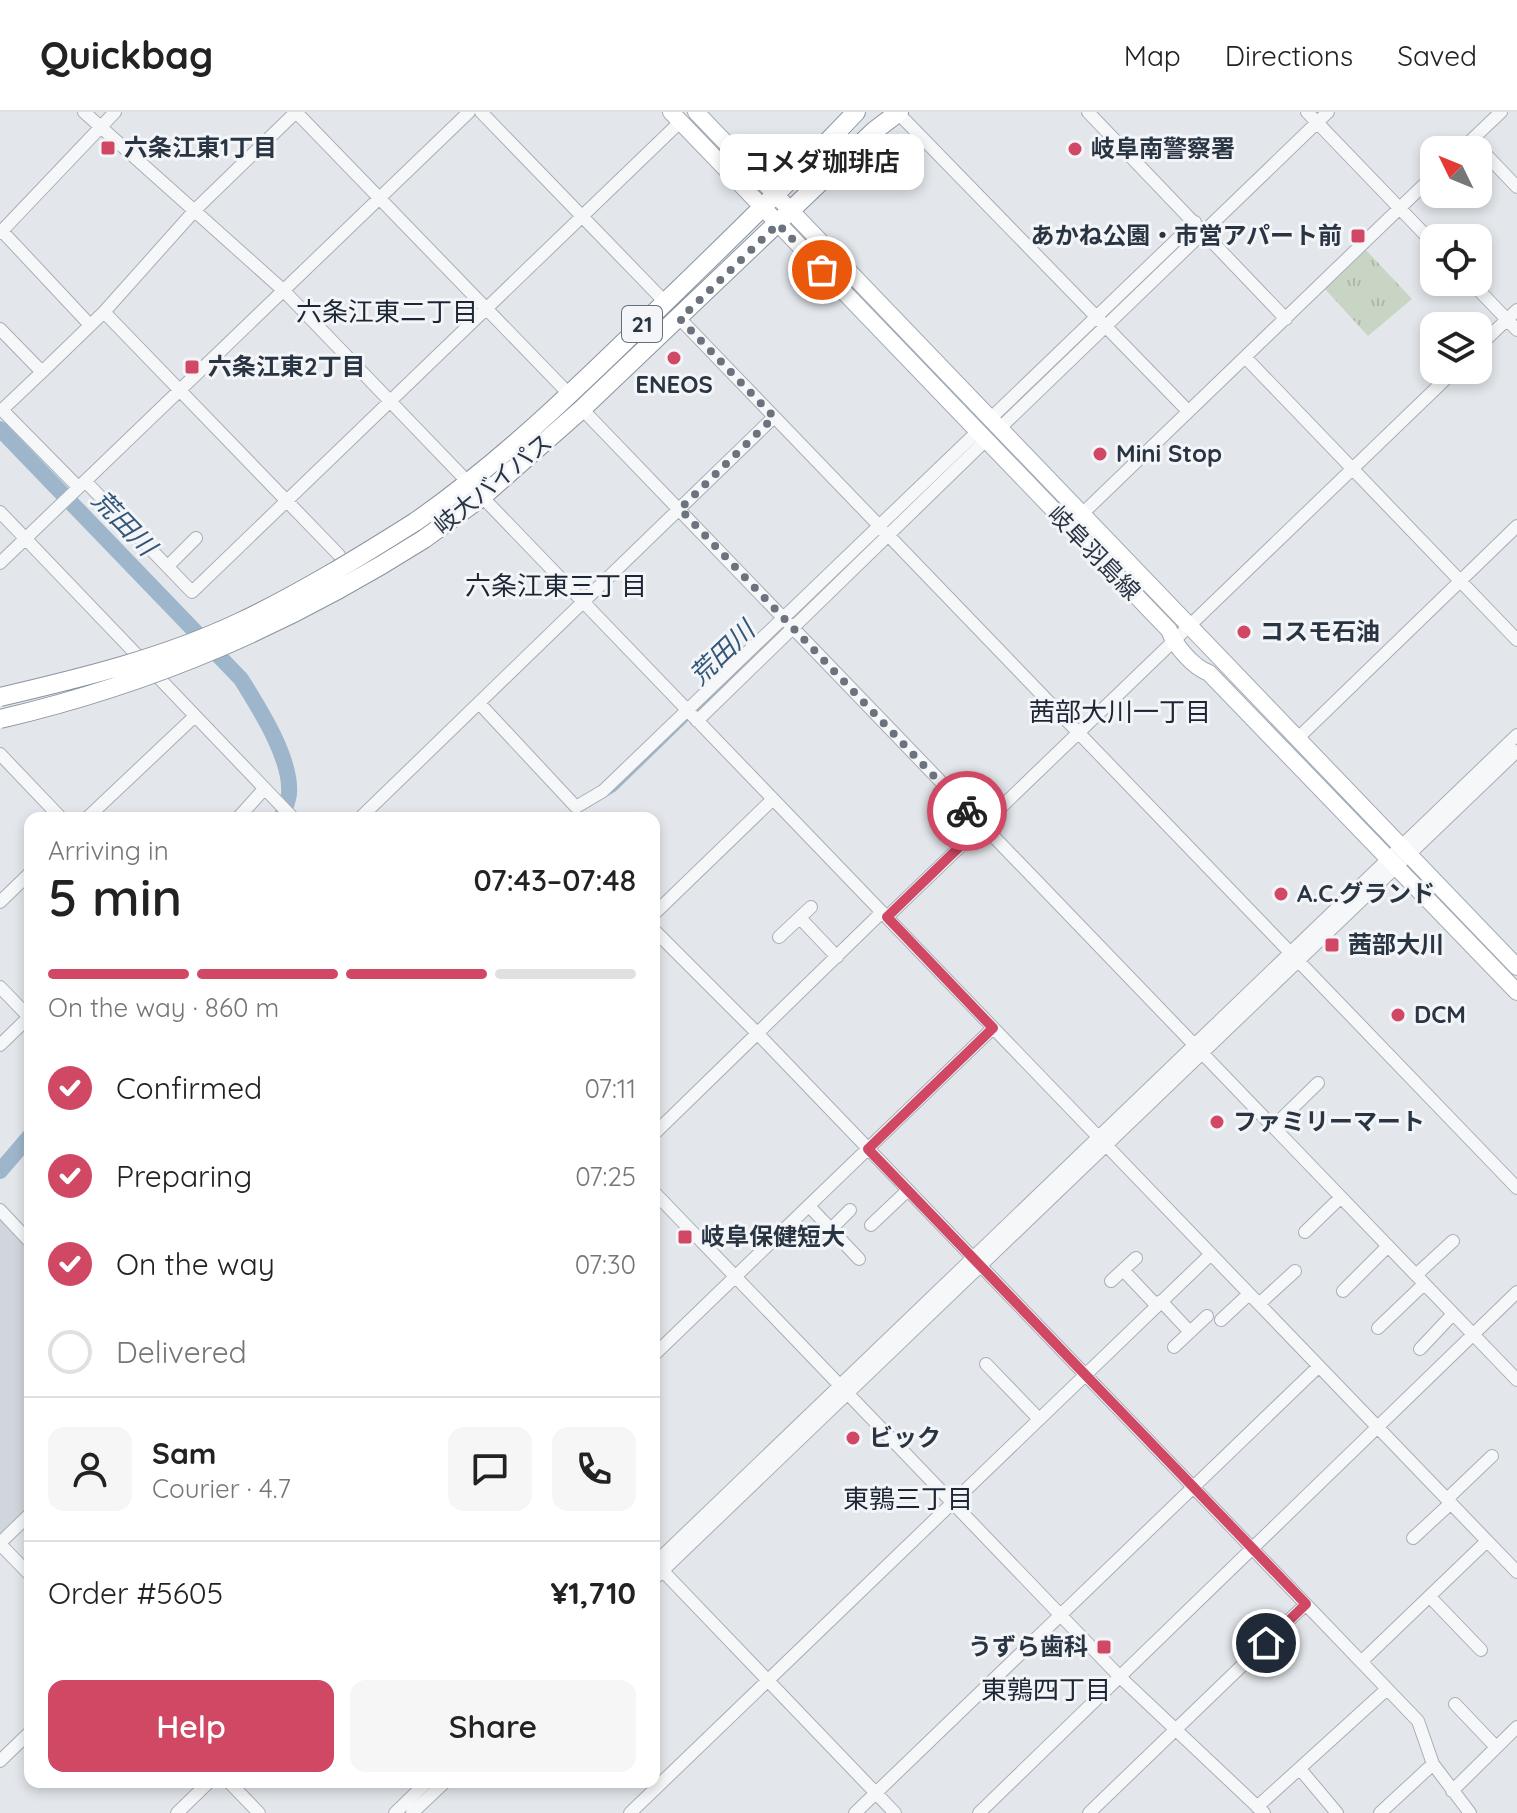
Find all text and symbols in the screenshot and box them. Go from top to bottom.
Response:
text: Quickbag [40,31,213,79]
text: Map [1124,38,1181,73]
text: Directions [1225,38,1353,73]
text: Saved [1397,38,1477,73]
place label: 六条江東1丁目 [124,132,277,162]
place label: 岐阜南警察署 [1091,133,1235,163]
callout: コメダ珈琲店 [720,134,924,190]
north arrow [1420,136,1492,208]
map controls [1420,136,1492,384]
marker: 六条江東1丁目 [99,139,117,157]
marker: 岐阜南警察署 [1066,140,1084,158]
text: コメダ珈琲店 [744,145,900,178]
place label: あかね公園・市営アパート前 [1030,220,1342,250]
button: locate [1420,224,1492,296]
marker: あかね公園・市営アパート前 [1349,227,1367,245]
pin [788,236,856,304]
icon: bag [800,248,844,292]
district label: 六条江東二丁目 [296,295,478,328]
road number: 21 [622,306,662,342]
button: layers [1420,312,1492,384]
marker: ENEOS [665,349,683,367]
place label: 六条江東2丁目 [208,351,366,381]
marker: 六条江東2丁目 [183,358,201,376]
place label: ENEOS [635,369,713,399]
street label: 岐大バイパス [427,426,558,540]
place label: Mini Stop [1116,438,1222,468]
marker: Mini Stop [1091,445,1109,463]
water label: 荒田川 [85,483,165,564]
street label: 岐阜羽島線 [1042,499,1147,606]
district label: 六条江東三丁目 [465,569,647,602]
water label: 荒田川 [682,612,763,692]
place label: コスモ石油 [1260,616,1380,646]
marker: コスモ石油 [1235,623,1253,641]
district label: 茜部大川一丁目 [1029,695,1211,728]
courier [927,771,1007,851]
icon: bike [945,789,989,833]
text: Arriving in [48,834,169,867]
text: 07:43–07:48 [474,861,636,899]
text: 5 min [48,864,182,929]
place label: A.C.グランド [1297,878,1435,908]
marker: A.C.グランド [1272,885,1290,903]
place label: 茜部大川 [1348,929,1444,959]
marker: 茜部大川 [1323,936,1341,954]
text: On the way · 860 m [48,991,279,1024]
place label: DCM [1414,999,1466,1029]
marker: DCM [1389,1006,1407,1024]
icon: check [48,1066,92,1110]
text: Confirmed [116,1069,262,1107]
text: 07:11 [585,1072,636,1105]
place label: ファミリーマート [1233,1106,1425,1136]
marker: ファミリーマート [1208,1113,1226,1131]
icon: check [48,1154,92,1198]
text: Preparing [116,1157,252,1195]
text: 07:25 [575,1160,636,1193]
place label: 岐阜保健短大 [701,1221,845,1251]
marker: 岐阜保健短大 [676,1228,694,1246]
icon: check [48,1242,92,1286]
text: On the way [116,1245,275,1283]
text: 07:30 [575,1248,636,1281]
text: Delivered [116,1333,247,1371]
place label: ビック [869,1422,941,1452]
button: person [48,1427,132,1511]
button: chat [448,1427,532,1511]
button: phone [552,1427,636,1511]
marker: ビック [844,1429,862,1447]
text: Sam [152,1434,216,1472]
text: Courier · 4.7 [152,1472,291,1505]
district label: 東鶉三丁目 [843,1482,973,1515]
text: Order #5605 [48,1574,223,1612]
text: ¥1,710 [550,1574,636,1612]
pin [1232,1609,1300,1677]
icon: home [1244,1621,1288,1665]
place label: うずら歯科 [968,1631,1088,1661]
marker: うずら歯科 [1095,1638,1113,1656]
district label: 東鶉四丁目 [981,1673,1111,1706]
button: Help [48,1680,334,1772]
button: Share [350,1680,636,1772]

